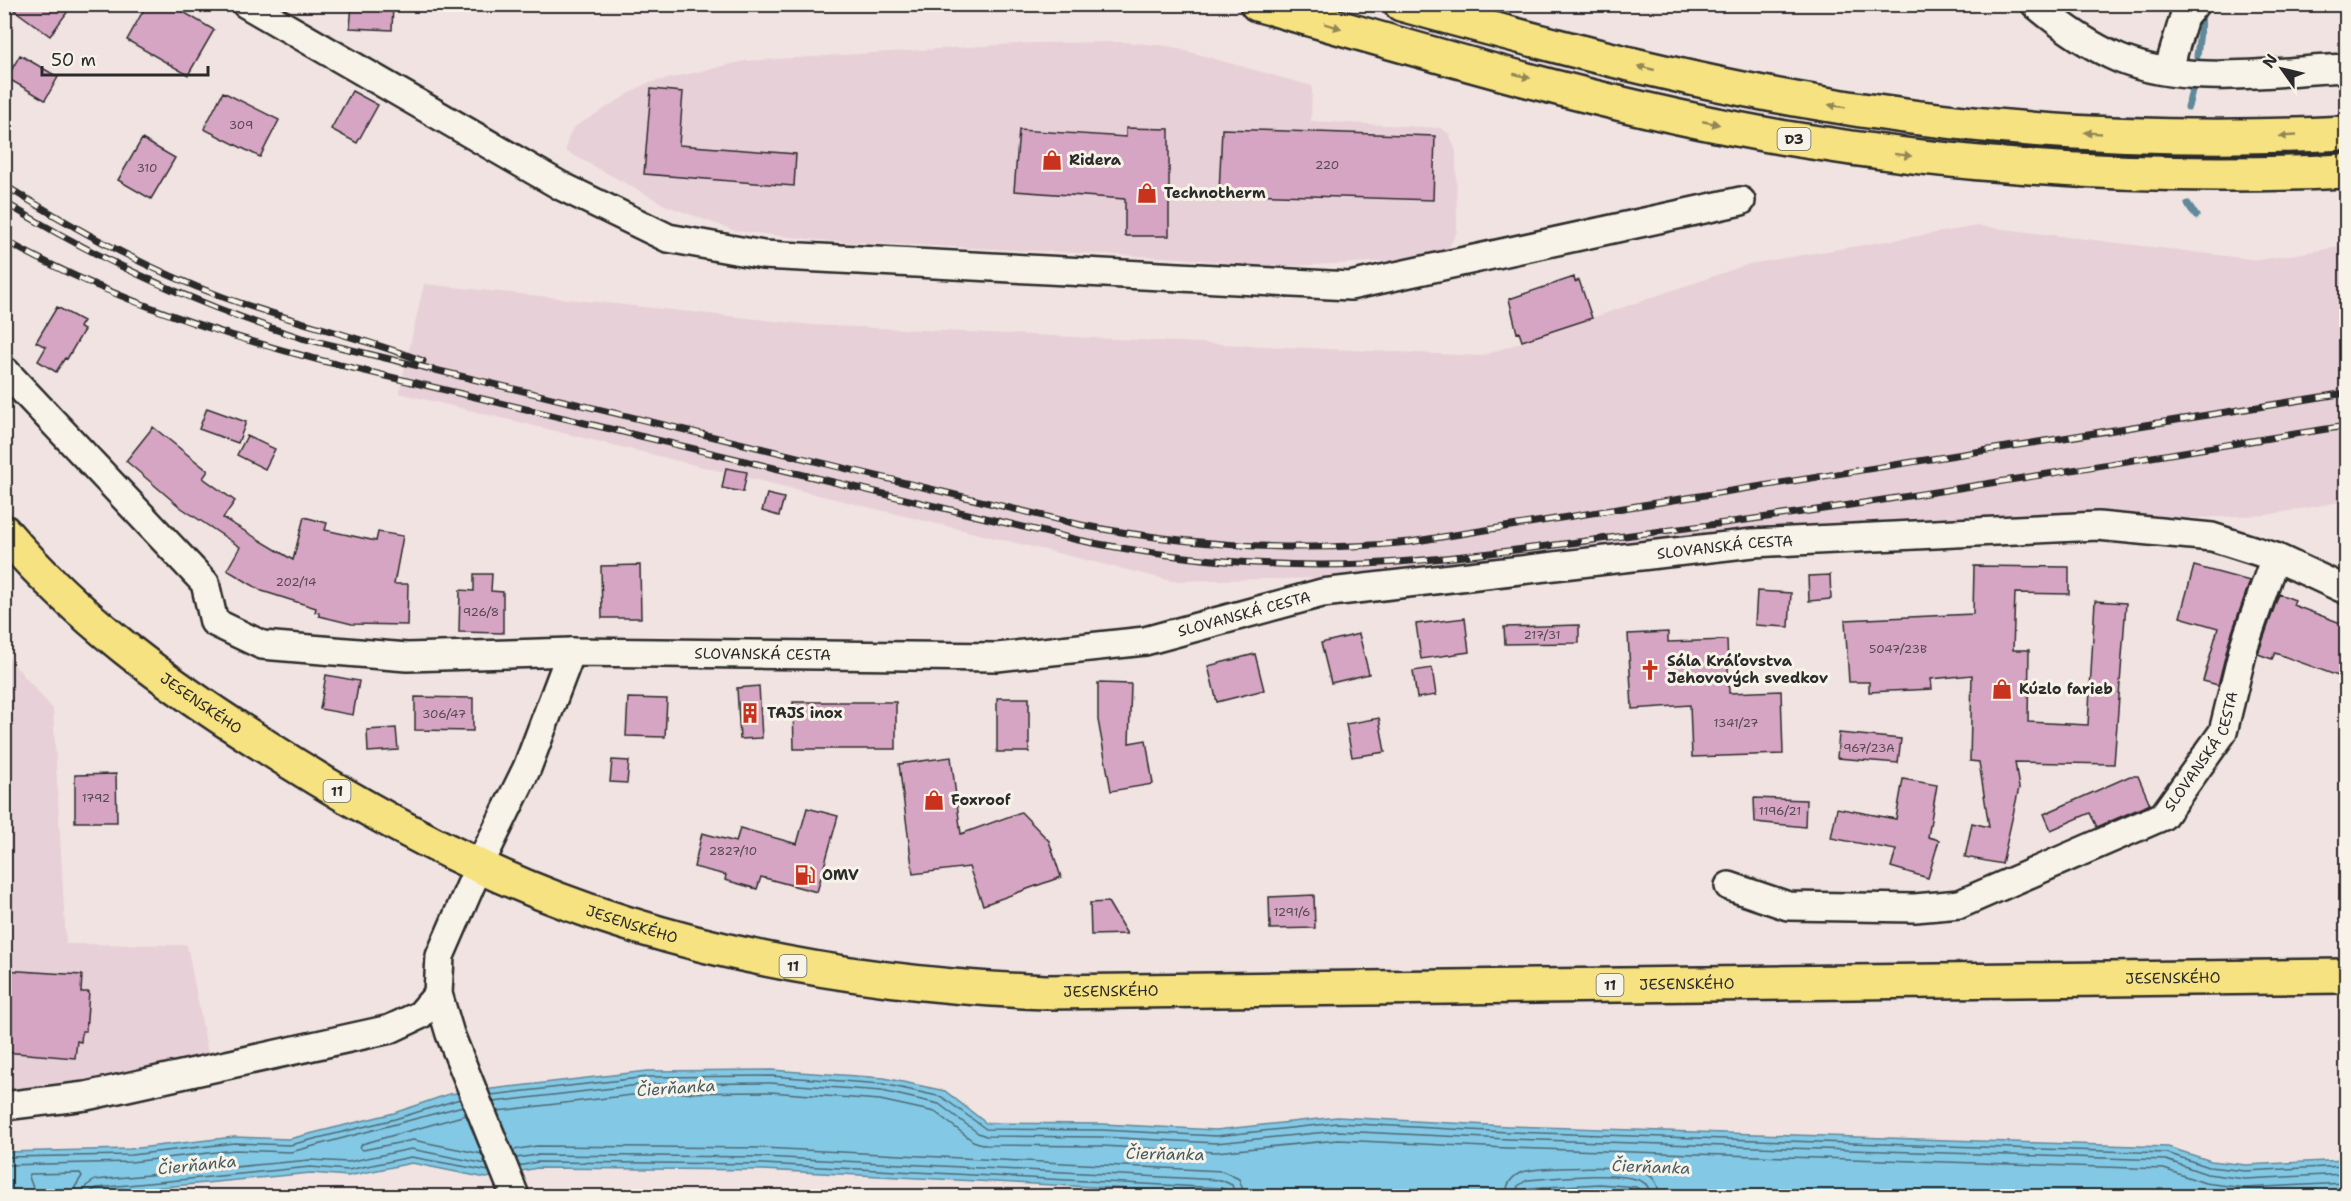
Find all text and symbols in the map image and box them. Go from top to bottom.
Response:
one-way arrow [1324,22,1342,31]
scale bar [42,39,208,77]
north arrow [2252,39,2312,99]
text: 50 m [51,48,96,72]
text: N [2258,50,2282,72]
one-way arrow [1636,62,1655,72]
one-way arrow [1513,72,1531,82]
one-way arrow [1827,101,1846,110]
house number: 309 [229,117,253,133]
one-way arrow [1702,119,1721,128]
road number: D3 [1778,128,1810,150]
one-way arrow [2084,129,2103,138]
one-way arrow [2279,131,2298,140]
shop icon: Ridera [1040,148,1064,172]
place label: Ridera [1069,150,1122,170]
one-way arrow [1894,150,1913,160]
house number: 220 [1315,157,1339,173]
house number: 310 [137,160,157,176]
shop icon: Technotherm [1135,181,1159,205]
place label: Technotherm [1164,183,1266,203]
street label: SLOVANSKÁ CESTA [1656,531,1793,564]
house number: 202/14 [276,574,316,590]
street label: SLOVANSKÁ CESTA [1176,587,1313,642]
house number: 926/8 [463,604,499,620]
house number: 217/31 [1524,627,1560,643]
house number: 5047/23B [1869,641,1927,657]
street label: SLOVANSKÁ CESTA [694,643,831,665]
place label: Sála Kráľovstva Jehovových svedkov [1667,651,1828,688]
church icon: Sála Kráľovstva Jehovových svedkov [1638,658,1662,682]
street label: JESENSKÉHO [156,668,246,739]
shop icon: Kúzlo farieb [1990,677,2014,701]
place label: Kúzlo farieb [2019,679,2113,699]
street label: SLOVANSKÁ CESTA [2159,689,2243,815]
building icon: TAJS inox [738,701,762,725]
place label: TAJS inox [767,703,843,723]
house number: 306/47 [422,706,466,722]
house number: 1341/27 [1714,715,1758,731]
house number: 967/23A [1843,740,1895,756]
road number: 11 [324,780,350,802]
shop icon: Foxroof [922,788,946,812]
house number: 1792 [82,790,110,806]
place label: Foxroof [951,790,1011,810]
house number: 1196/21 [1759,803,1801,819]
house number: 2827/10 [709,843,757,859]
fuel station icon: OMV [793,863,817,887]
place label: OMV [822,865,859,885]
street label: JESENSKÉHO [583,900,680,948]
house number: 1291/6 [1273,904,1311,920]
road number: 11 [780,955,806,977]
street label: JESENSKÉHO [2125,967,2221,989]
street label: JESENSKÉHO [1639,973,1735,995]
road number: 11 [1596,974,1624,996]
street label: JESENSKÉHO [1063,980,1159,1002]
water label: Čierňanka [636,1075,716,1101]
water label: Čierňanka [1125,1143,1205,1165]
water label: Čierňanka [157,1150,237,1180]
water label: Čierňanka [1611,1155,1691,1179]

